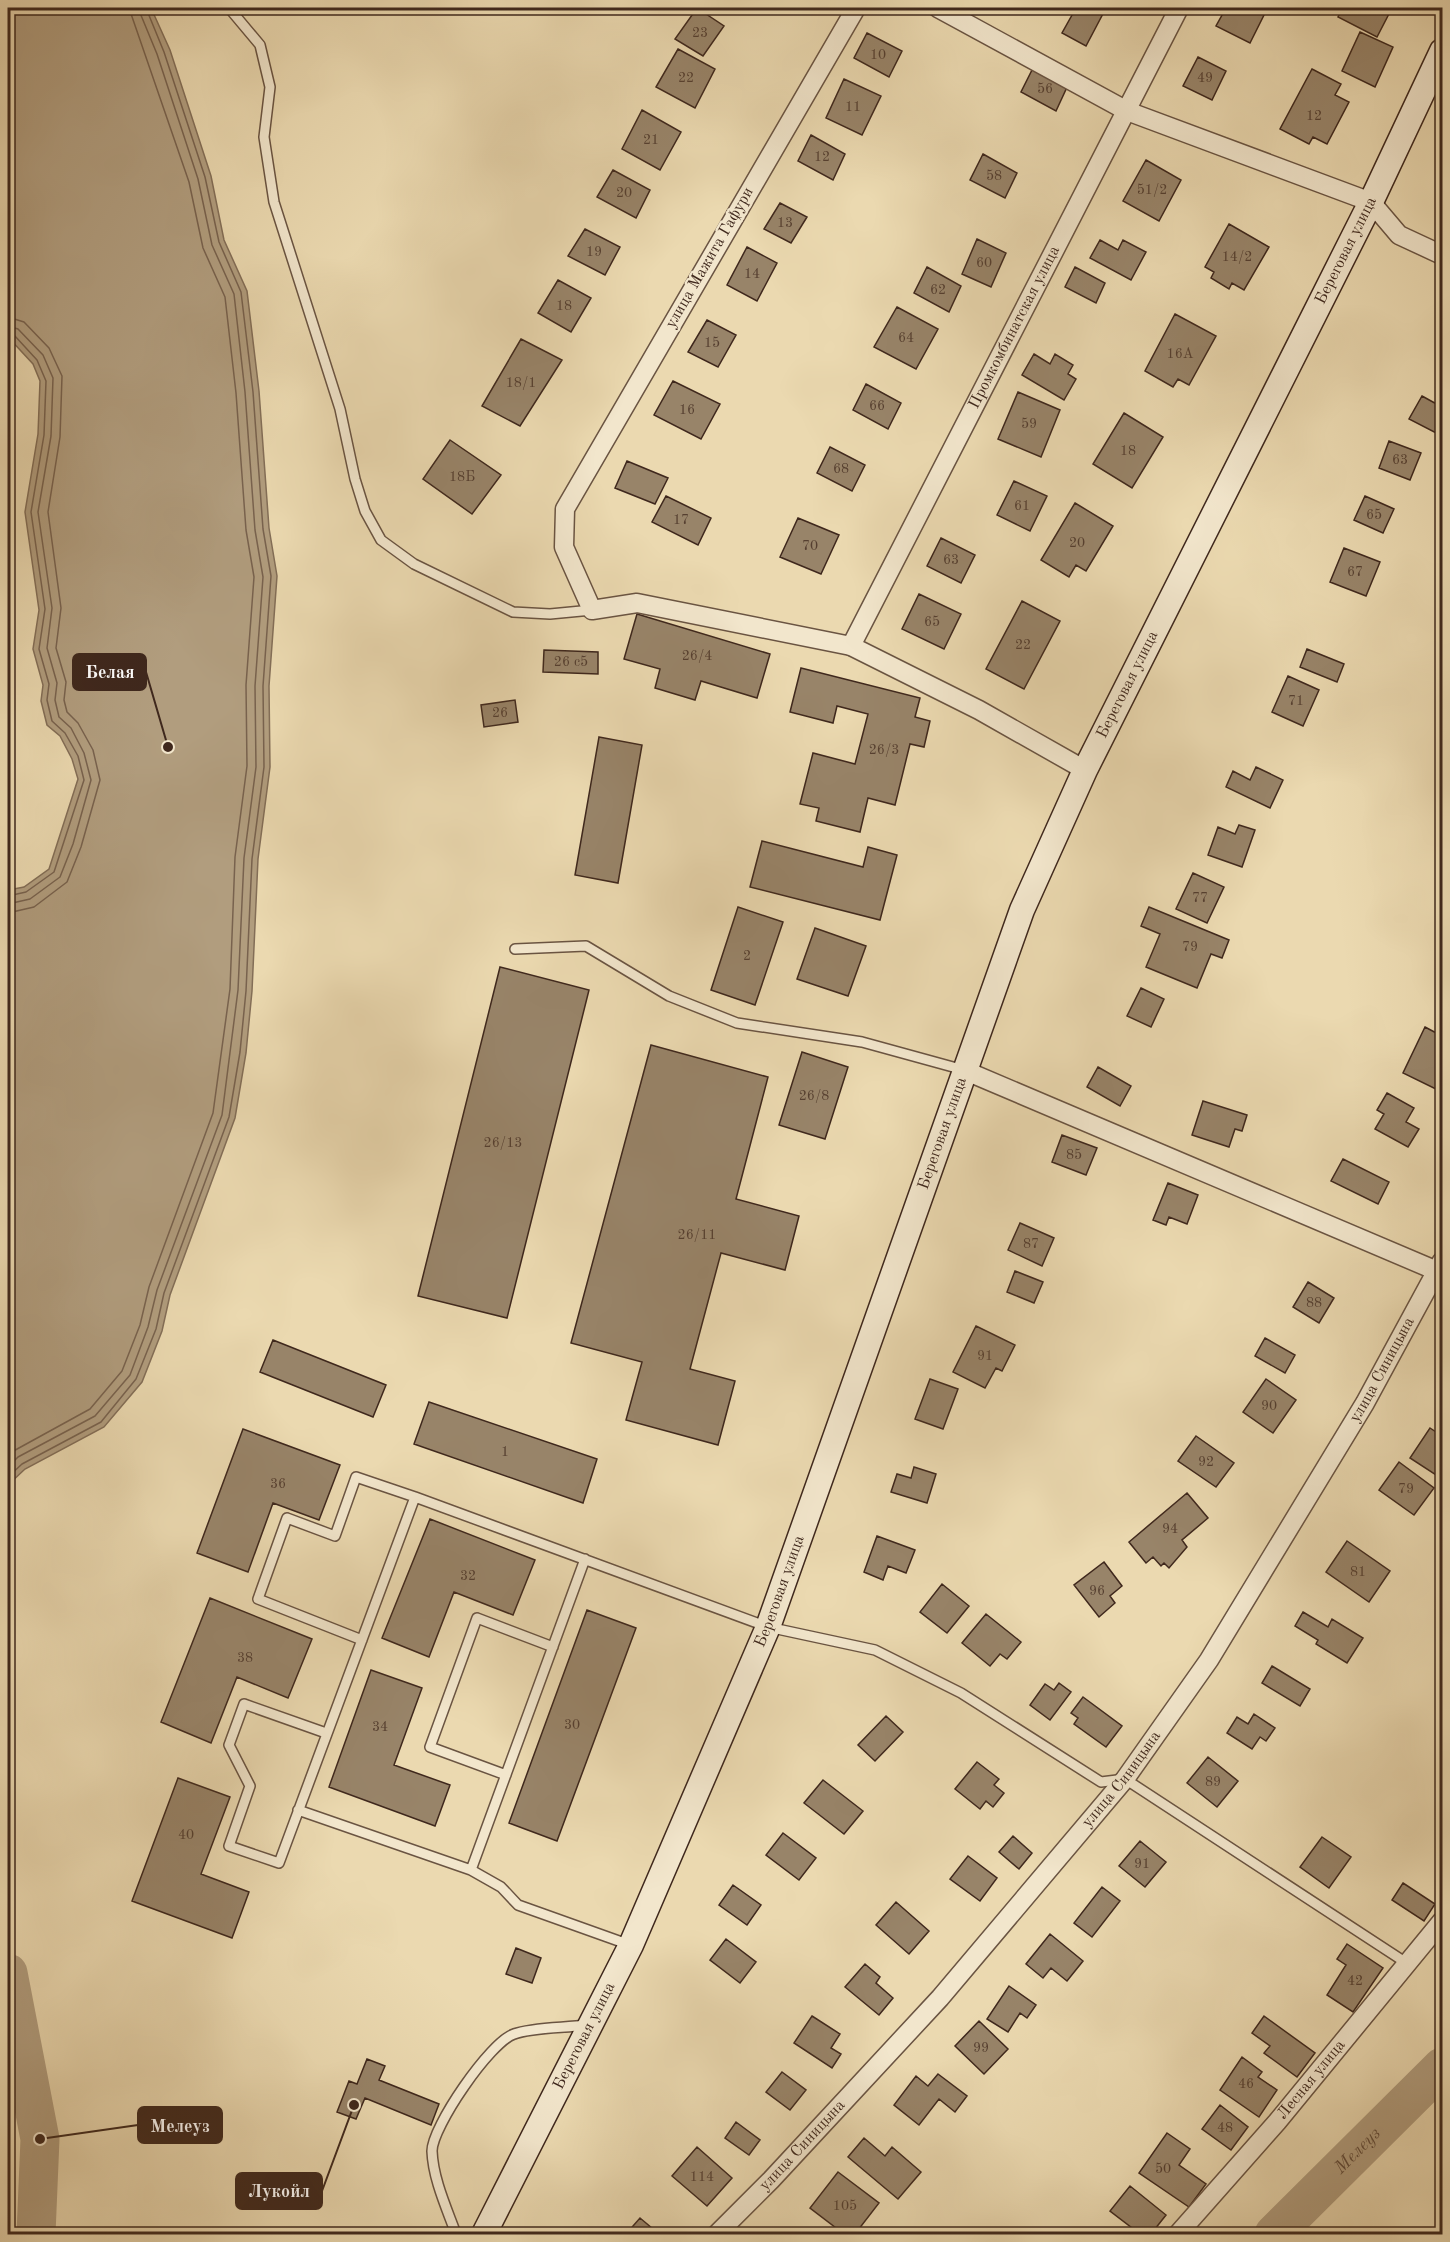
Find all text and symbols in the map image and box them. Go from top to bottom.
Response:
house number: 23 [692,26,708,40]
house number: 10 [870,48,886,62]
house number: 22 [678,71,694,85]
house number: 49 [1197,71,1213,85]
house number: 56 [1037,82,1053,96]
house number: 11 [845,100,861,114]
house number: 12 [1306,109,1322,123]
house number: 21 [643,133,659,147]
house number: 12 [814,150,830,164]
house number: 58 [986,169,1002,183]
house number: 51/2 [1137,183,1167,197]
street label: улица Мажита Гафури [663,185,757,331]
house number: 20 [616,186,632,200]
street label: Береговая улица [1313,195,1380,307]
house number: 13 [777,216,793,230]
street label: Промкомбинатская улица [966,243,1063,412]
house number: 19 [586,245,602,259]
house number: 14/2 [1222,250,1252,264]
house number: 60 [976,256,992,270]
house number: 14 [744,267,760,281]
house number: 62 [930,283,946,297]
house number: 18 [556,299,572,313]
house number: 64 [898,331,914,345]
house number: 15 [704,336,720,350]
house number: 16А [1167,347,1194,361]
house number: 18/1 [506,376,536,390]
house number: 66 [869,399,885,413]
house number: 16 [679,403,695,417]
house number: 59 [1021,417,1037,431]
house number: 18 [1120,444,1136,458]
house number: 63 [1392,453,1408,467]
house number: 68 [833,462,849,476]
house number: 18Б [449,470,475,484]
house number: 61 [1014,499,1030,513]
house number: 65 [1366,508,1382,522]
house number: 17 [673,513,689,527]
house number: 20 [1069,536,1085,550]
house number: 70 [802,539,818,553]
house number: 63 [943,553,959,567]
house number: 67 [1347,565,1363,579]
house number: 65 [924,615,940,629]
street label: Береговая улица [1094,629,1162,741]
house number: 22 [1015,638,1031,652]
house number: 26/4 [682,649,712,663]
callout: Белая [73,654,146,690]
house number: 26 с5 [554,655,588,669]
text: Белая [85,664,135,682]
house number: 71 [1288,694,1304,708]
house number: 26 [492,706,508,720]
house number: 26/3 [869,743,899,757]
house number: 77 [1192,891,1208,905]
house number: 79 [1182,940,1198,954]
house number: 2 [743,949,751,963]
street label: Береговая улица [916,1075,970,1192]
house number: 26/8 [799,1089,829,1103]
house number: 26/13 [484,1136,522,1150]
house number: 85 [1066,1148,1082,1162]
house number: 26/11 [678,1228,716,1242]
house number: 87 [1023,1237,1039,1251]
house number: 88 [1306,1296,1322,1310]
street label: улица Синицына [1347,1315,1418,1425]
house number: 91 [977,1349,993,1363]
house number: 90 [1261,1399,1277,1413]
house number: 1 [501,1445,509,1459]
house number: 92 [1198,1455,1214,1469]
house number: 36 [270,1477,286,1491]
house number: 79 [1398,1482,1414,1496]
house number: 94 [1162,1522,1178,1536]
street label: Береговая улица [752,1533,808,1650]
house number: 81 [1350,1565,1366,1579]
house number: 32 [460,1569,476,1583]
house number: 96 [1089,1584,1105,1598]
house number: 38 [237,1651,253,1665]
house number: 30 [564,1718,580,1732]
house number: 34 [372,1720,388,1734]
street label: улица Синицына [1079,1728,1164,1831]
house number: 89 [1205,1775,1221,1789]
house number: 40 [178,1828,194,1842]
house number: 91 [1134,1857,1150,1871]
house number: 42 [1347,1974,1363,1988]
street label: Береговая улица [551,1980,619,2092]
street label: Лесная улица [1275,2037,1349,2123]
house number: 99 [973,2041,989,2055]
house number: 46 [1238,2077,1254,2091]
street label: улица Синицына [757,2097,849,2194]
callout: Мелеуз [138,2107,222,2143]
text: Мелеуз [150,2118,210,2136]
house number: 48 [1217,2121,1233,2135]
water label: Мелеуз [1330,2124,1384,2178]
house number: 50 [1155,2162,1171,2176]
house number: 114 [690,2170,714,2184]
callout: Лукойл [236,2173,322,2209]
text: Лукойл [248,2183,310,2201]
house number: 105 [833,2199,857,2213]

